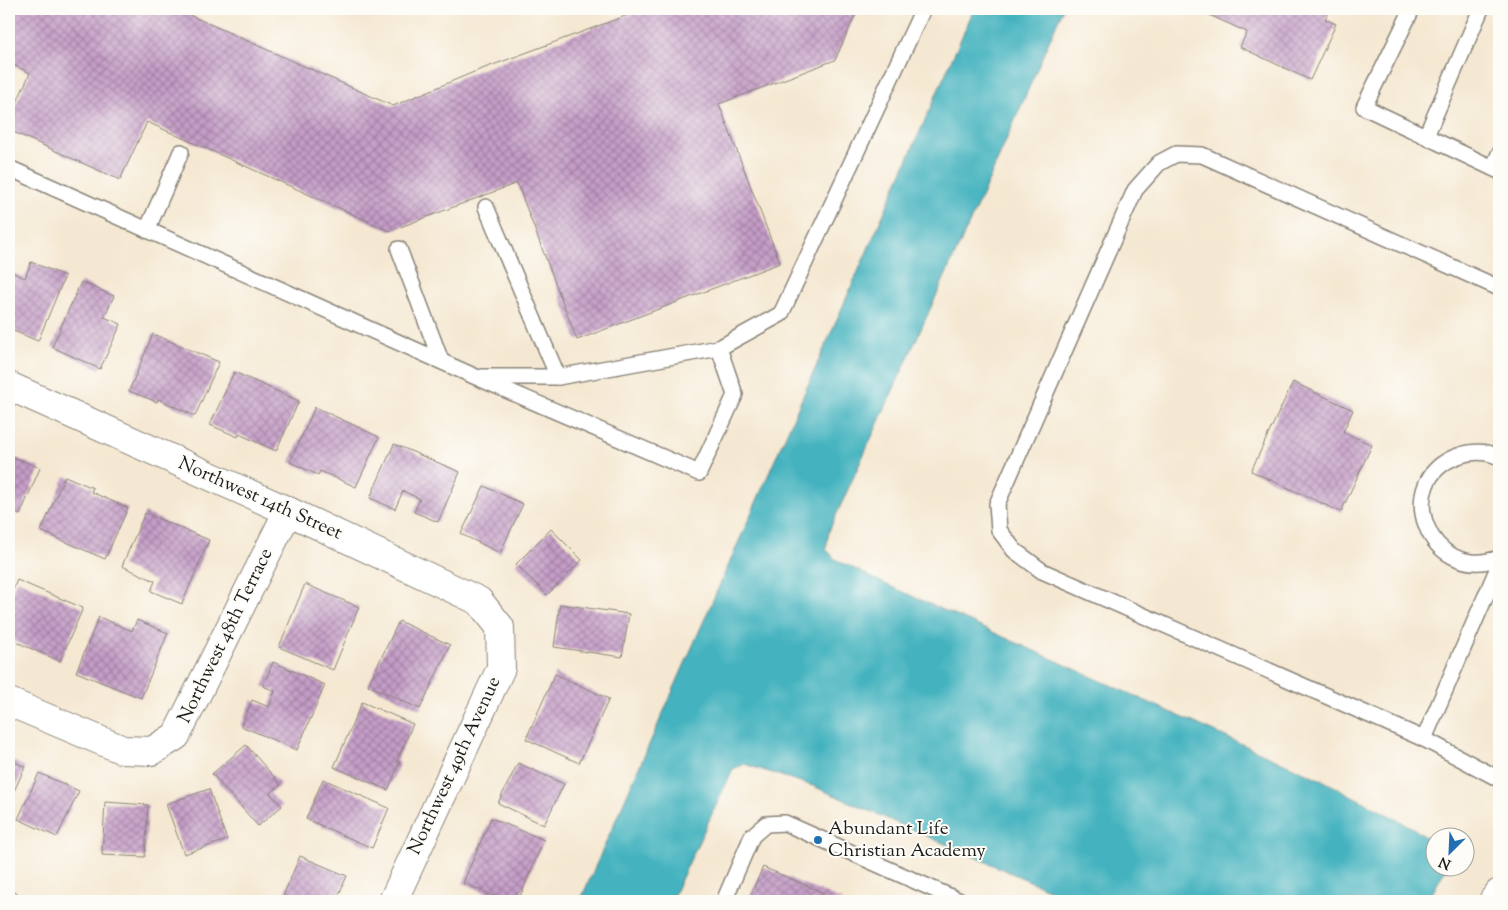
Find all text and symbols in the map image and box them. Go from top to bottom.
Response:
street label: Northwest 14th Street [174,451,347,548]
street label: Northwest 48th Terrace [172,544,280,728]
street label: Northwest 49th Avenue [402,672,508,860]
place label: Abundant Life Christian Academy [828,816,986,865]
north arrow [1426,828,1476,878]
marker: Abundant Life Christian Academy [812,834,824,846]
text: N [1436,851,1455,873]

